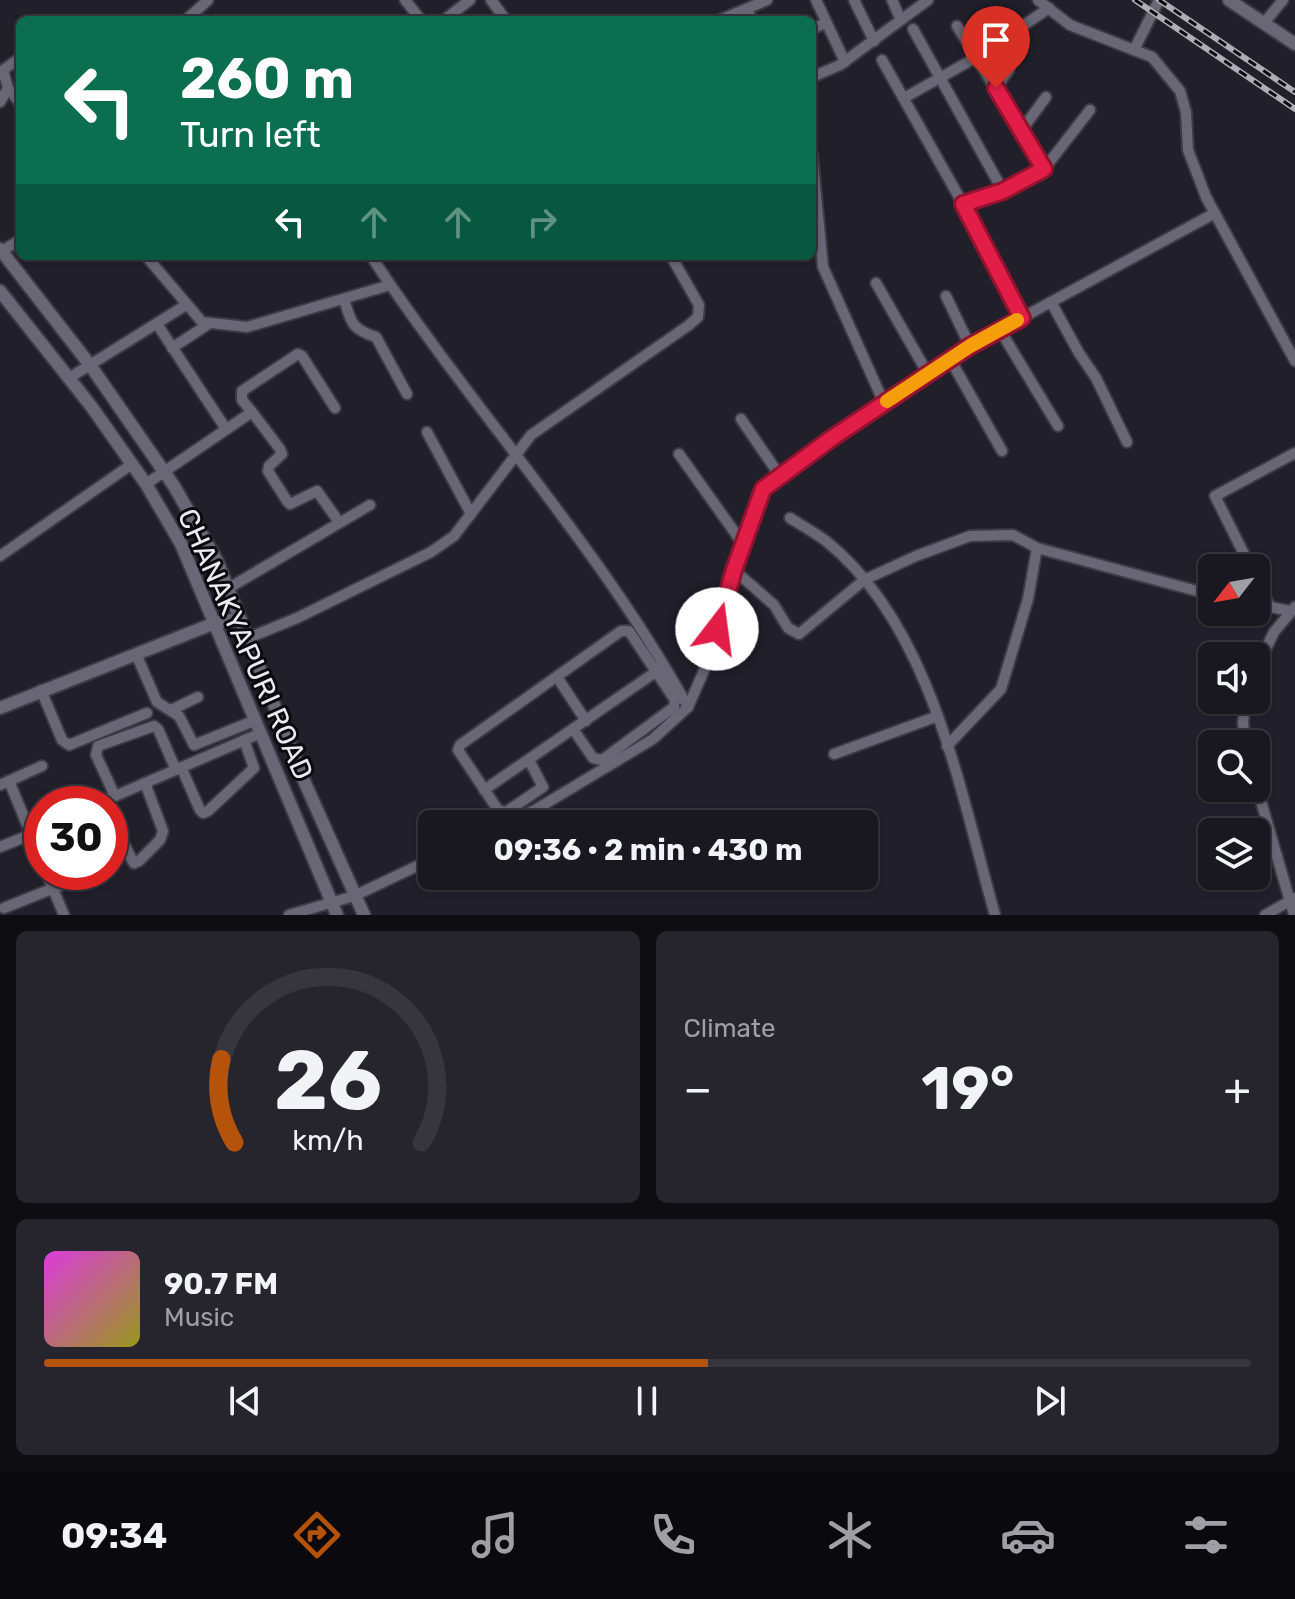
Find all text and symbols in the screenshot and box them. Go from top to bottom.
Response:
pin [962,6,1030,88]
icon: arrive [974,18,1018,62]
text: 260 m [180,46,354,112]
icon: left [48,48,152,152]
text: Turn left [180,113,321,156]
icon: left [268,200,312,244]
icon: ahead [352,200,396,244]
icon: ahead [436,200,480,244]
icon: right [520,200,564,244]
street label: CHANAKYAPURI ROAD [171,504,320,785]
north arrow [1198,554,1270,626]
map controls [1198,554,1270,890]
position arrow [675,587,759,671]
button: sound [1198,642,1270,714]
button: search [1198,730,1270,802]
speed limit sign: 30 [24,786,128,890]
button: layers [1198,818,1270,890]
text: 09:36 · 2 min · 430 m [494,832,802,868]
text: Climate [684,1013,776,1044]
text: 26 [274,1031,382,1130]
text: 19° [921,1053,1014,1124]
text: − [684,1063,712,1115]
text: + [1224,1063,1251,1115]
text: km/h [292,1123,363,1157]
text: 90.7 FM [164,1266,278,1302]
text: Music [164,1302,234,1333]
icon: previous [223,1379,267,1423]
icon: pause [625,1379,669,1423]
icon: next [1028,1379,1072,1423]
icon: directions [289,1507,345,1563]
icon: music [467,1507,523,1563]
icon: phone [645,1507,701,1563]
icon: climate [822,1507,878,1563]
icon: car [1000,1507,1056,1563]
icon: filters [1178,1507,1234,1563]
text: 09:34 [61,1514,167,1557]

